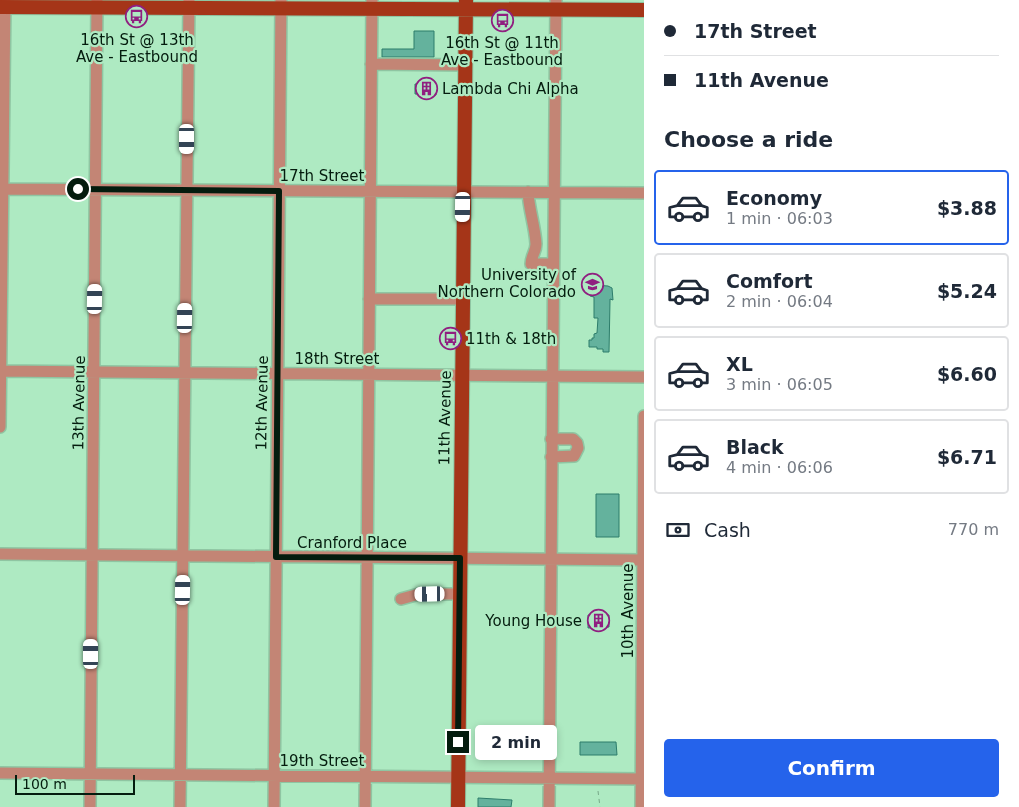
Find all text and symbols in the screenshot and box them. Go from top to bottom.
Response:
bus stop icon: 16th St @ 13th Ave - Eastbound [125,5,149,29]
bus stop icon: 16th St @ 11th Ave - Eastbound [490,8,514,32]
text: 17th Street [694,20,817,42]
place label: 16th St @ 13th Ave - Eastbound [76,31,198,66]
place label: 16th St @ 11th Ave - Eastbound [441,34,563,69]
text: 11th Avenue [694,69,829,91]
building icon: Lambda Chi Alpha [414,77,438,101]
place label: Lambda Chi Alpha [442,80,579,98]
car [179,124,194,154]
text: Choose a ride [664,127,833,152]
street label: 17th Street [280,167,365,185]
route start [67,178,89,200]
icon: car [666,185,711,230]
text: Economy [726,187,822,209]
car [455,192,470,222]
text: $3.88 [937,197,997,219]
text: 1 min · 06:03 [726,209,833,228]
place label: University of Northern Colorado [438,266,577,301]
icon: car [666,268,711,313]
text: Comfort [726,270,813,292]
school or university icon: University of Northern Colorado [580,272,604,296]
text: $5.24 [937,280,997,302]
car [87,284,102,314]
text: 2 min · 06:04 [726,292,833,311]
car [177,303,192,333]
bus stop icon: 11th & 18th [438,327,462,351]
place label: 11th & 18th [466,330,556,348]
street label: 18th Street [295,350,380,368]
icon: car [666,351,711,396]
text: XL [726,353,753,375]
street label: 13th Avenue [69,355,89,451]
street label: 12th Avenue [252,355,272,451]
text: $6.60 [937,363,997,385]
street label: 11th Avenue [435,370,455,466]
text: 3 min · 06:05 [726,375,833,394]
icon: car [666,434,711,479]
text: Black [726,436,784,458]
text: $6.71 [937,446,997,468]
text: 4 min · 06:06 [726,458,833,477]
icon: cash [664,516,692,544]
text: Cash [704,519,751,541]
text: 770 m [948,520,999,539]
street label: Cranford Place [297,534,407,552]
street label: 10th Avenue [619,564,637,658]
car [175,575,190,605]
car [414,586,445,602]
building icon: Young House [586,609,610,633]
place label: Young House [484,612,582,630]
car [83,639,98,669]
callout: 2 min [476,724,558,760]
route end [447,731,469,753]
text: 2 min [491,733,541,752]
button: Confirm [664,739,999,797]
street label: 19th Street [280,752,365,770]
scale bar [15,772,135,795]
text: 100 m [22,776,67,792]

